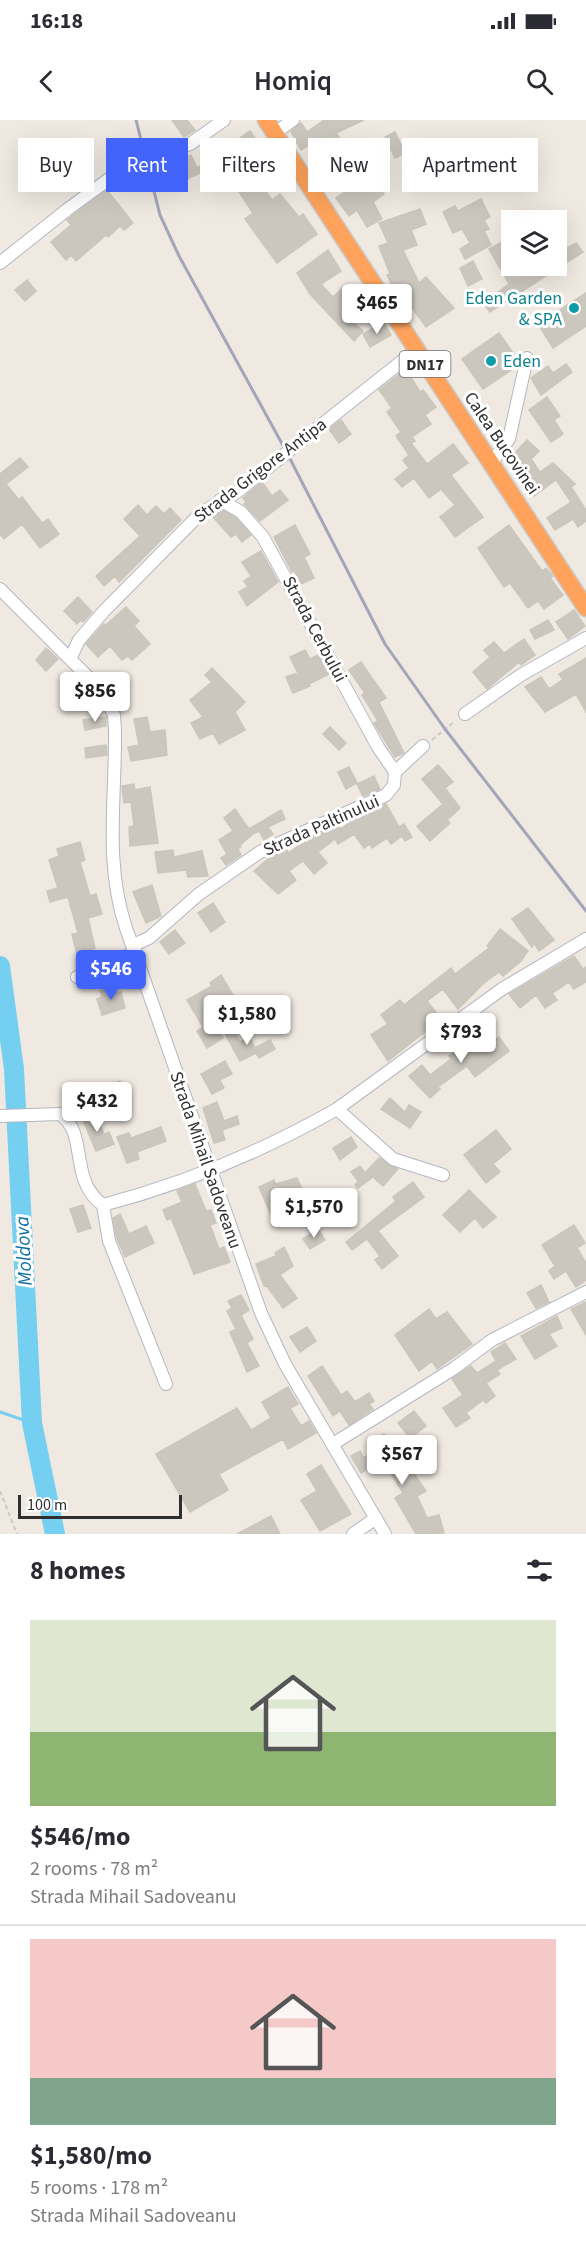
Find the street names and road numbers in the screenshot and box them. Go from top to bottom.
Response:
road number: DN17 [400,351,450,377]
street label: Calea Bucovinei [458,387,545,500]
street label: Strada Grigore Antipa [189,412,332,529]
street label: Strada Cerbului [276,572,353,687]
street label: Strada Paltinului [259,789,383,862]
street label: Strada Mihail Sadoveanu [163,1068,248,1252]

